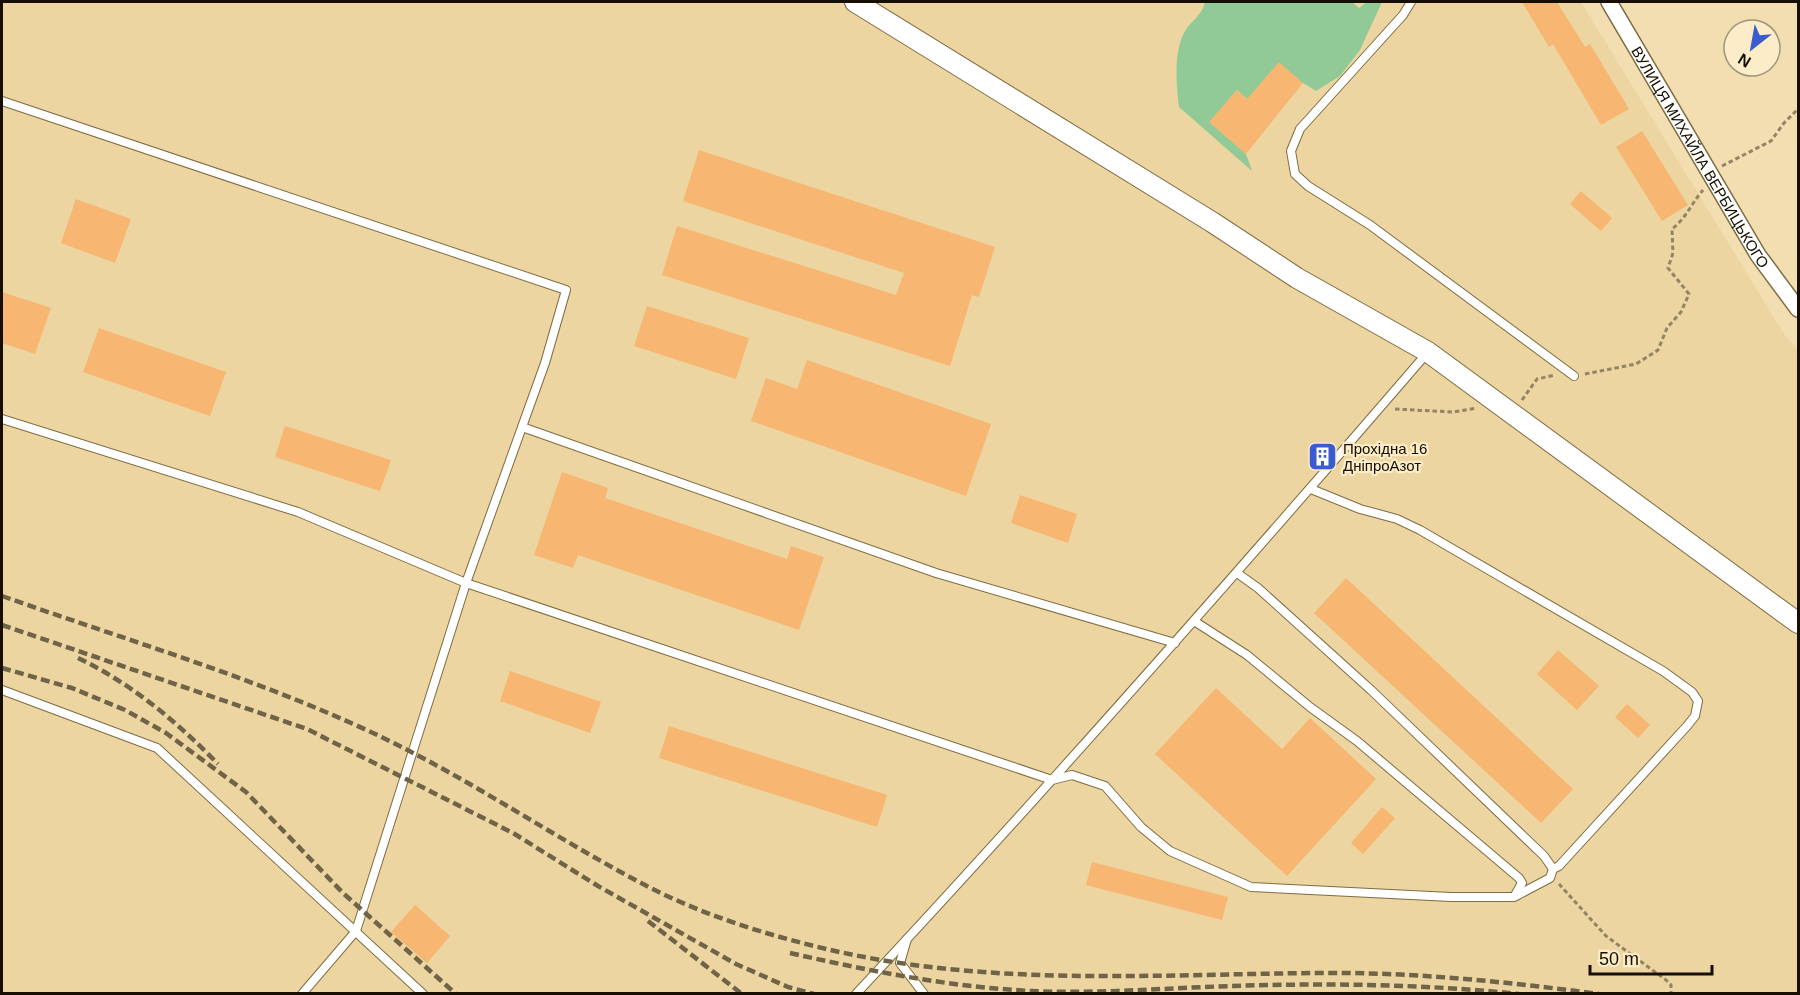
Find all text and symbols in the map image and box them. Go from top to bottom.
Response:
north arrow [1722,18,1782,78]
street label: ВУЛИЦЯ МИХАЙЛА ВЕРБИЦЬКОГО [1629,43,1773,271]
text: N [1735,50,1754,71]
place label: Прохідна 16 ДніпроАзот [1343,440,1427,474]
building icon: Прохідна 16 ДніпроАзот [1306,441,1338,473]
scale bar [1590,938,1712,976]
text: 50 m [1599,949,1639,969]

